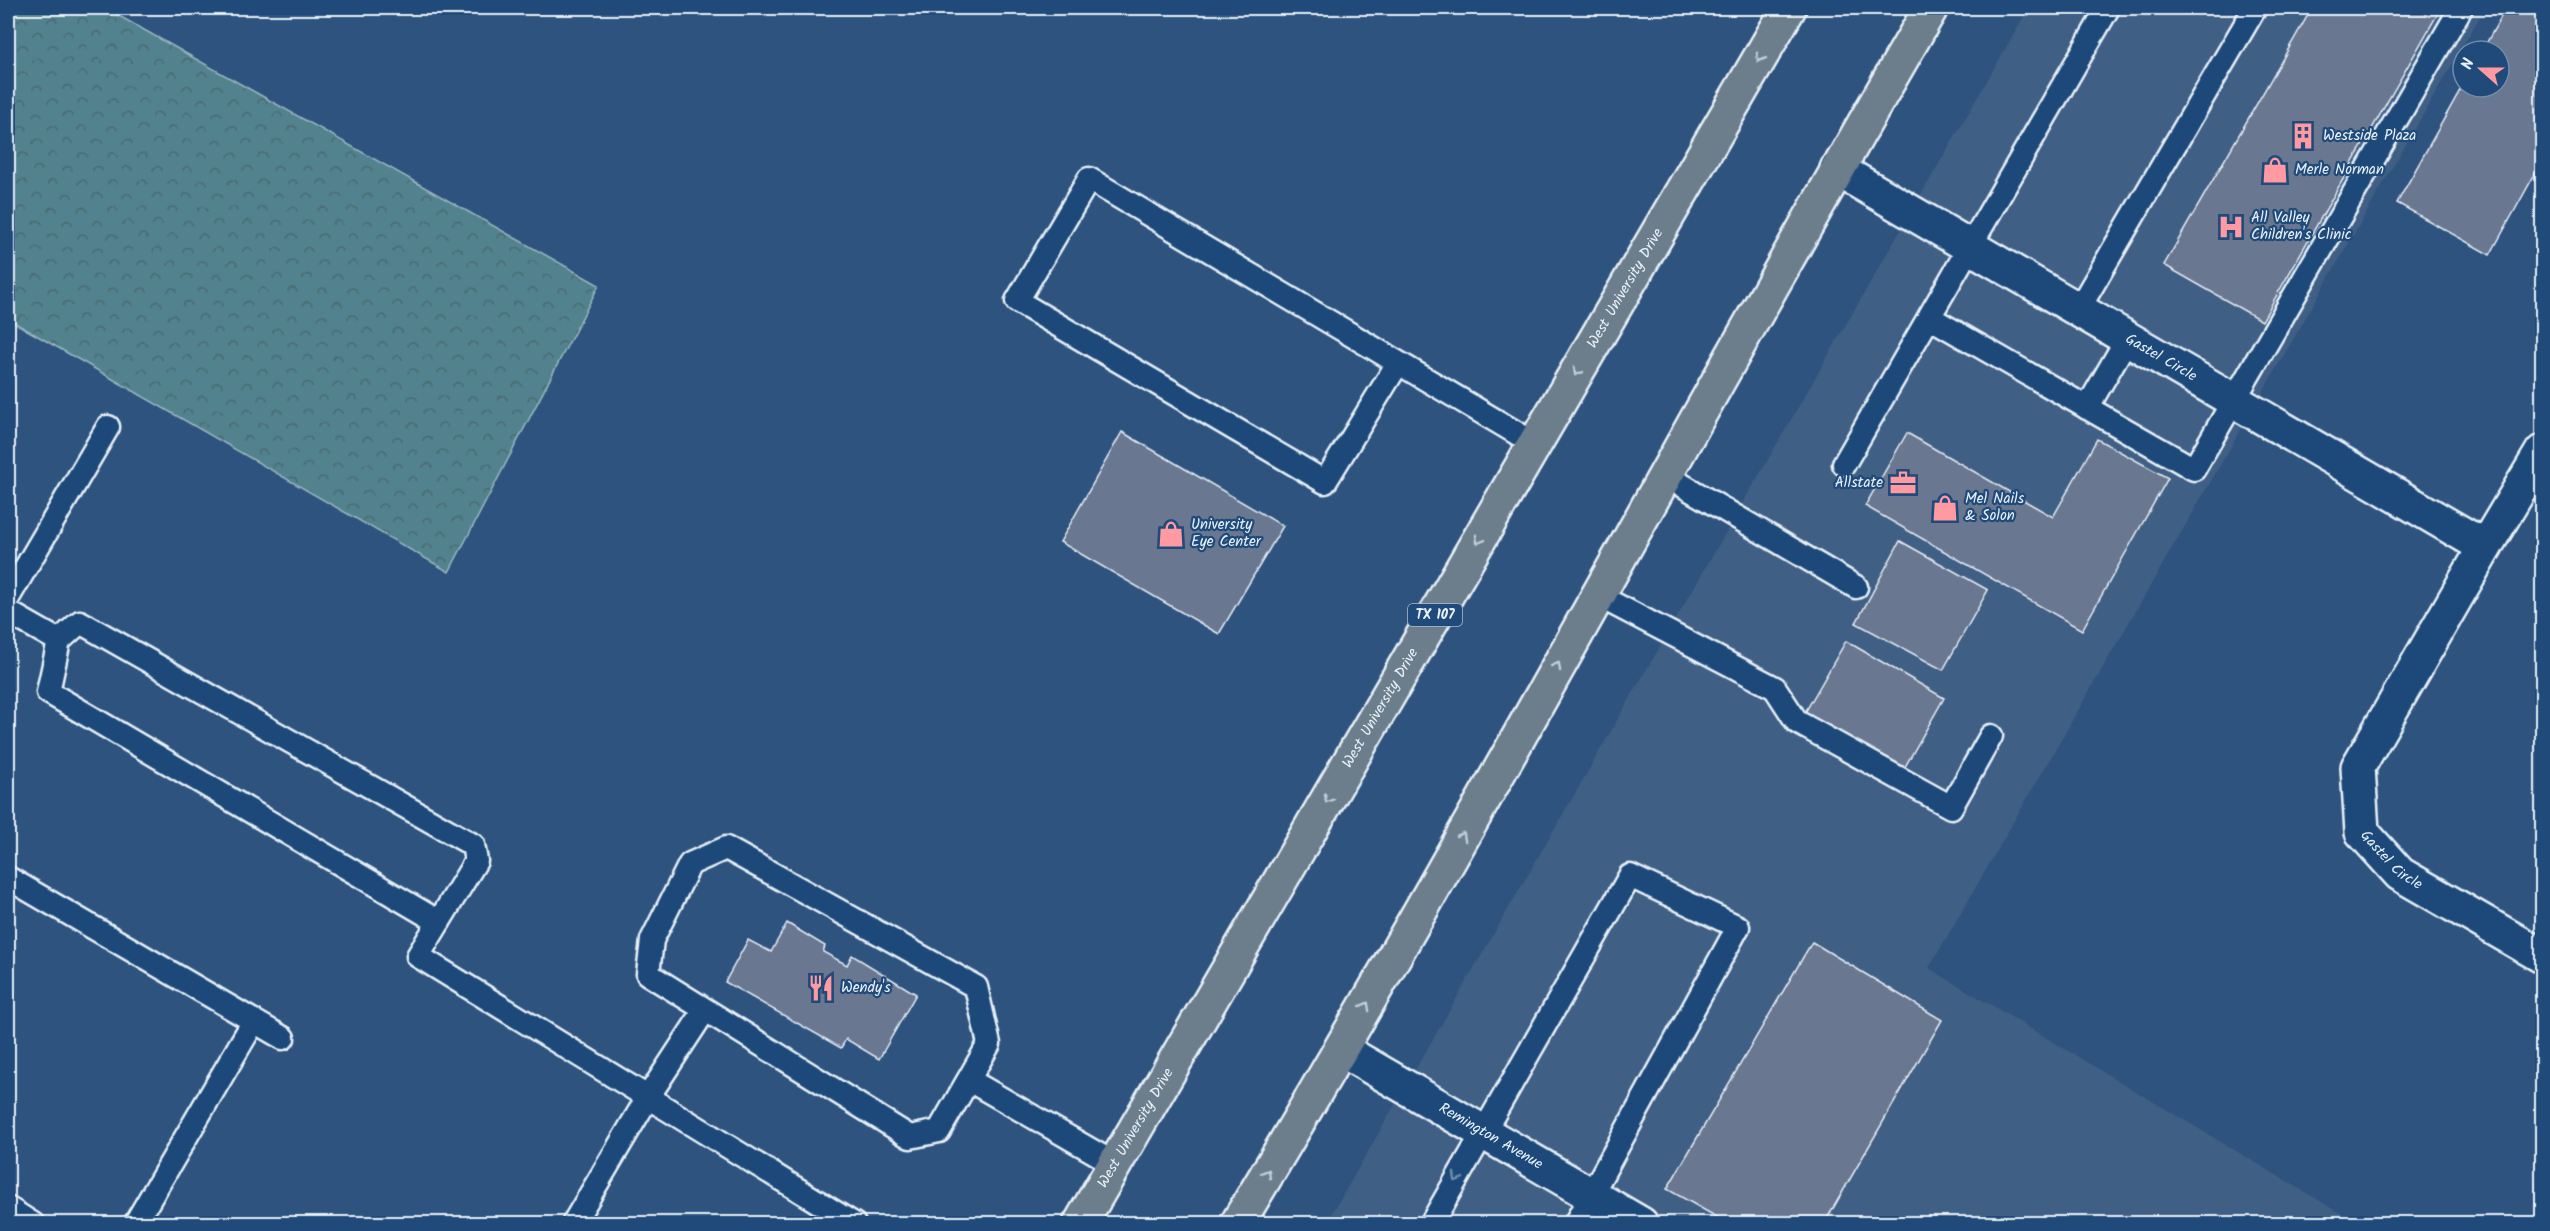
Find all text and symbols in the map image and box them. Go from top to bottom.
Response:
north arrow [2451,39,2511,99]
one-way arrow [1755,52,1767,62]
text: N [2455,55,2482,73]
building icon: Westside Plaza [2288,121,2318,151]
place label: Westside Plaza [2323,124,2416,148]
shop icon: Merle Norman [2260,155,2290,185]
place label: Merle Norman [2295,158,2384,182]
place label: All Valley Children's Clinic [2251,206,2352,247]
hospital icon: All Valley Children's Clinic [2216,212,2246,242]
street label: West University Drive [1581,224,1670,353]
street label: Gastel Circle [2121,328,2202,388]
one-way arrow [1572,365,1584,376]
office icon: Allstate [1888,468,1918,498]
place label: Allstate [1835,471,1883,495]
place label: Mel Nails & Solon [1965,487,2025,528]
shop icon: Mel Nails & Solon [1930,493,1960,523]
place label: University Eye Center [1191,513,1262,554]
shop icon: University Eye Center [1156,519,1186,549]
one-way arrow [1474,534,1486,544]
road number: TX 107 [1408,604,1462,626]
street label: West University Drive [1336,643,1425,773]
one-way arrow [1550,661,1561,672]
one-way arrow [1323,793,1335,803]
street label: Gastel Circle [2354,825,2427,897]
one-way arrow [1455,831,1466,842]
restaurant icon: Wendy's [806,973,836,1003]
place label: Wendy's [841,976,891,1000]
one-way arrow [1359,1001,1371,1012]
street label: West University Drive [1091,1063,1181,1193]
street label: Remington Avenue [1434,1097,1547,1176]
one-way arrow [1260,1169,1272,1179]
one-way arrow [1453,1172,1464,1182]

